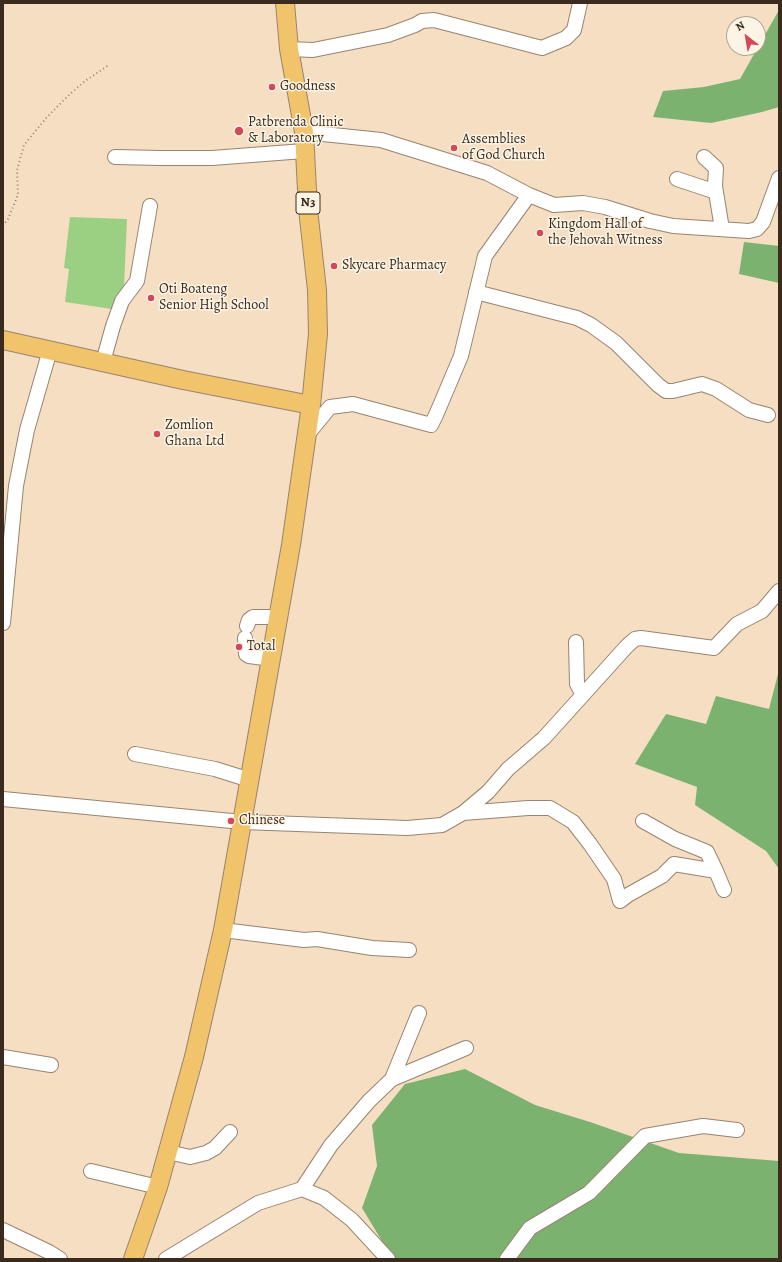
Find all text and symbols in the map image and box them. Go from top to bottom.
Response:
north arrow [726,16,766,56]
text: N [733,18,747,35]
place label: Goodness [280,79,336,95]
marker: Goodness [267,82,277,92]
place label: Patbrenda Clinic & Laboratory [248,115,343,148]
marker: Patbrenda Clinic & Laboratory [233,125,245,137]
place label: Assemblies of God Church [462,132,545,164]
marker: Assemblies of God Church [449,143,459,153]
road number: N3 [296,192,320,214]
place label: Kingdom Hall of the Jehovah Witness [548,217,663,250]
marker: Kingdom Hall of the Jehovah Witness [535,228,545,238]
place label: Skycare Pharmacy [342,258,446,274]
marker: Skycare Pharmacy [329,261,339,271]
place label: Oti Boateng Senior High School [159,282,269,314]
marker: Oti Boateng Senior High School [146,293,156,303]
place label: Zomlion Ghana Ltd [165,418,224,450]
marker: Zomlion Ghana Ltd [152,429,162,439]
place label: Total [247,639,275,655]
marker: Total [234,642,244,652]
place label: Chinese [239,813,285,829]
marker: Chinese [226,816,236,826]

